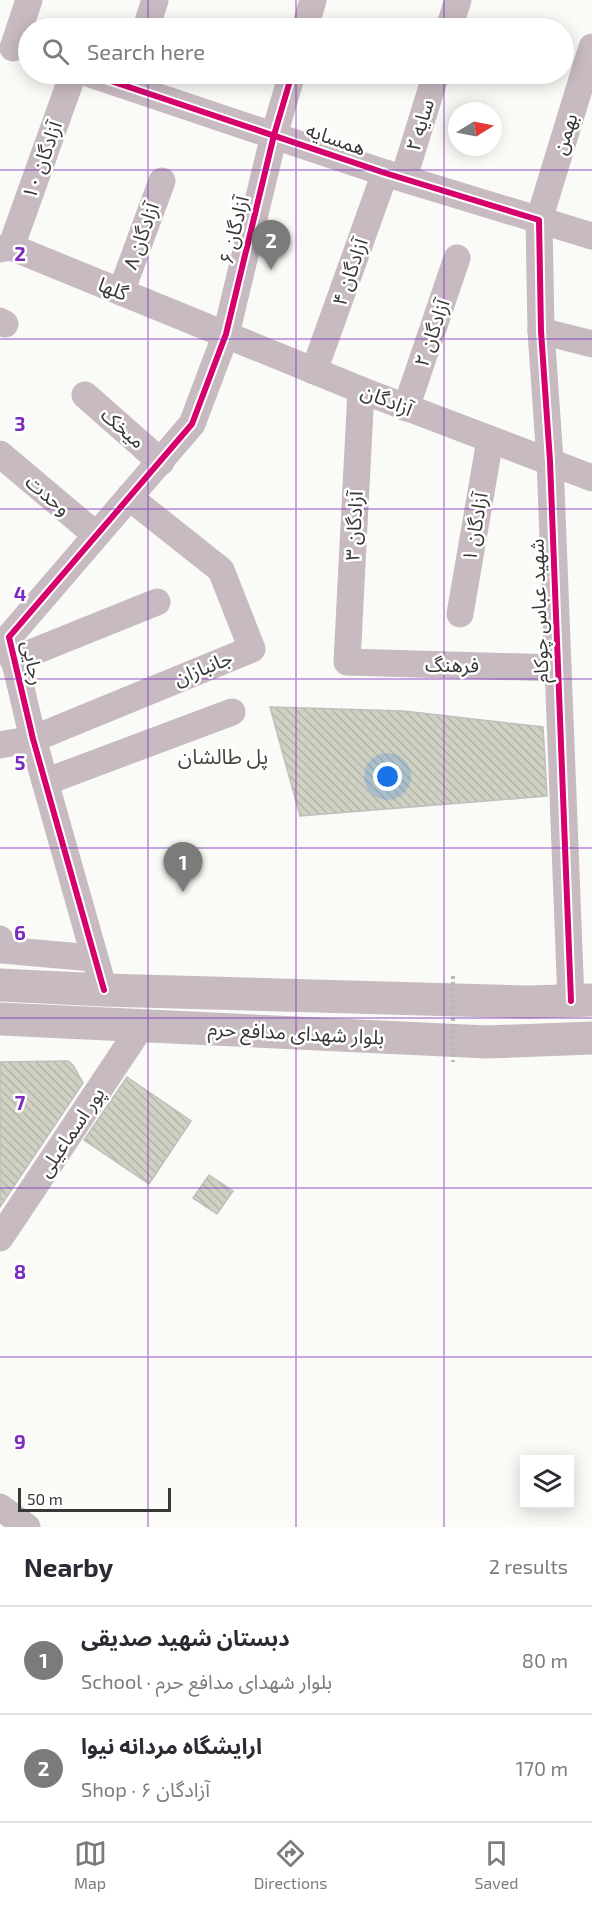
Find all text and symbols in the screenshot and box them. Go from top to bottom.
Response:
search box [18,18,574,84]
icon: search [39,35,72,68]
text: Search here [87,38,205,64]
street label: سایه ۲ [400,96,438,154]
north arrow [448,102,502,156]
street label: بهمن [546,110,583,157]
street label: آزادگان ۱۰ [16,116,68,202]
street label: همسایه [303,117,369,160]
street label: آزادگان ۶ [213,192,254,267]
street label: آزادگان ۸ [117,198,165,273]
pin: 2 [252,220,290,270]
street label: آزادگان ۴ [326,234,373,309]
text: 2 [14,241,26,265]
street label: گلها [95,271,133,305]
street label: آزادگان ۲ [408,295,455,370]
street label: آزادگان [358,378,418,422]
street label: میخک [97,402,150,453]
text: 3 [14,411,26,435]
street label: وحدت [21,469,76,521]
street label: آزادگان ۳ [339,489,368,561]
street label: آزادگان ۱ [456,489,493,563]
street label: شهید عباس چوکام [523,538,557,684]
text: 4 [14,581,27,605]
street label: رجایی [17,639,50,687]
street label: جانبازان [170,645,236,691]
street label: فرهنگ [425,652,479,677]
district label: پل طالشان [178,743,268,770]
text: 5 [14,750,26,774]
your location [373,762,402,791]
pin: 1 [164,842,202,892]
text: 6 [14,920,26,944]
street label: بلوار شهدای مدافع حرم [207,1015,385,1053]
street label: پور اسماعیلی [31,1082,111,1182]
text: 7 [15,1090,26,1114]
text: 8 [14,1259,26,1283]
text: 9 [14,1429,26,1453]
map controls [520,1455,574,1509]
button: layers [520,1455,574,1509]
scale bar [18,1485,171,1512]
text: 50 m [27,1489,63,1508]
text: Nearby [24,1551,113,1582]
text: 2 results [489,1554,568,1578]
text: دبستان شهید صدیقی [81,1624,290,1650]
text: 1 [39,1648,48,1672]
text: 80 m [522,1648,568,1672]
text: School · بلوار شهدای مدافع حرم [81,1669,332,1693]
text: ارایشگاه مردانه نیوا [81,1732,262,1758]
text: 2 [38,1756,49,1780]
text: 170 m [516,1756,568,1780]
text: Shop · آزادگان ۶ [81,1777,210,1801]
tab: Map [74,1837,107,1892]
tab: Directions [254,1837,327,1892]
tab: Saved [475,1837,518,1892]

